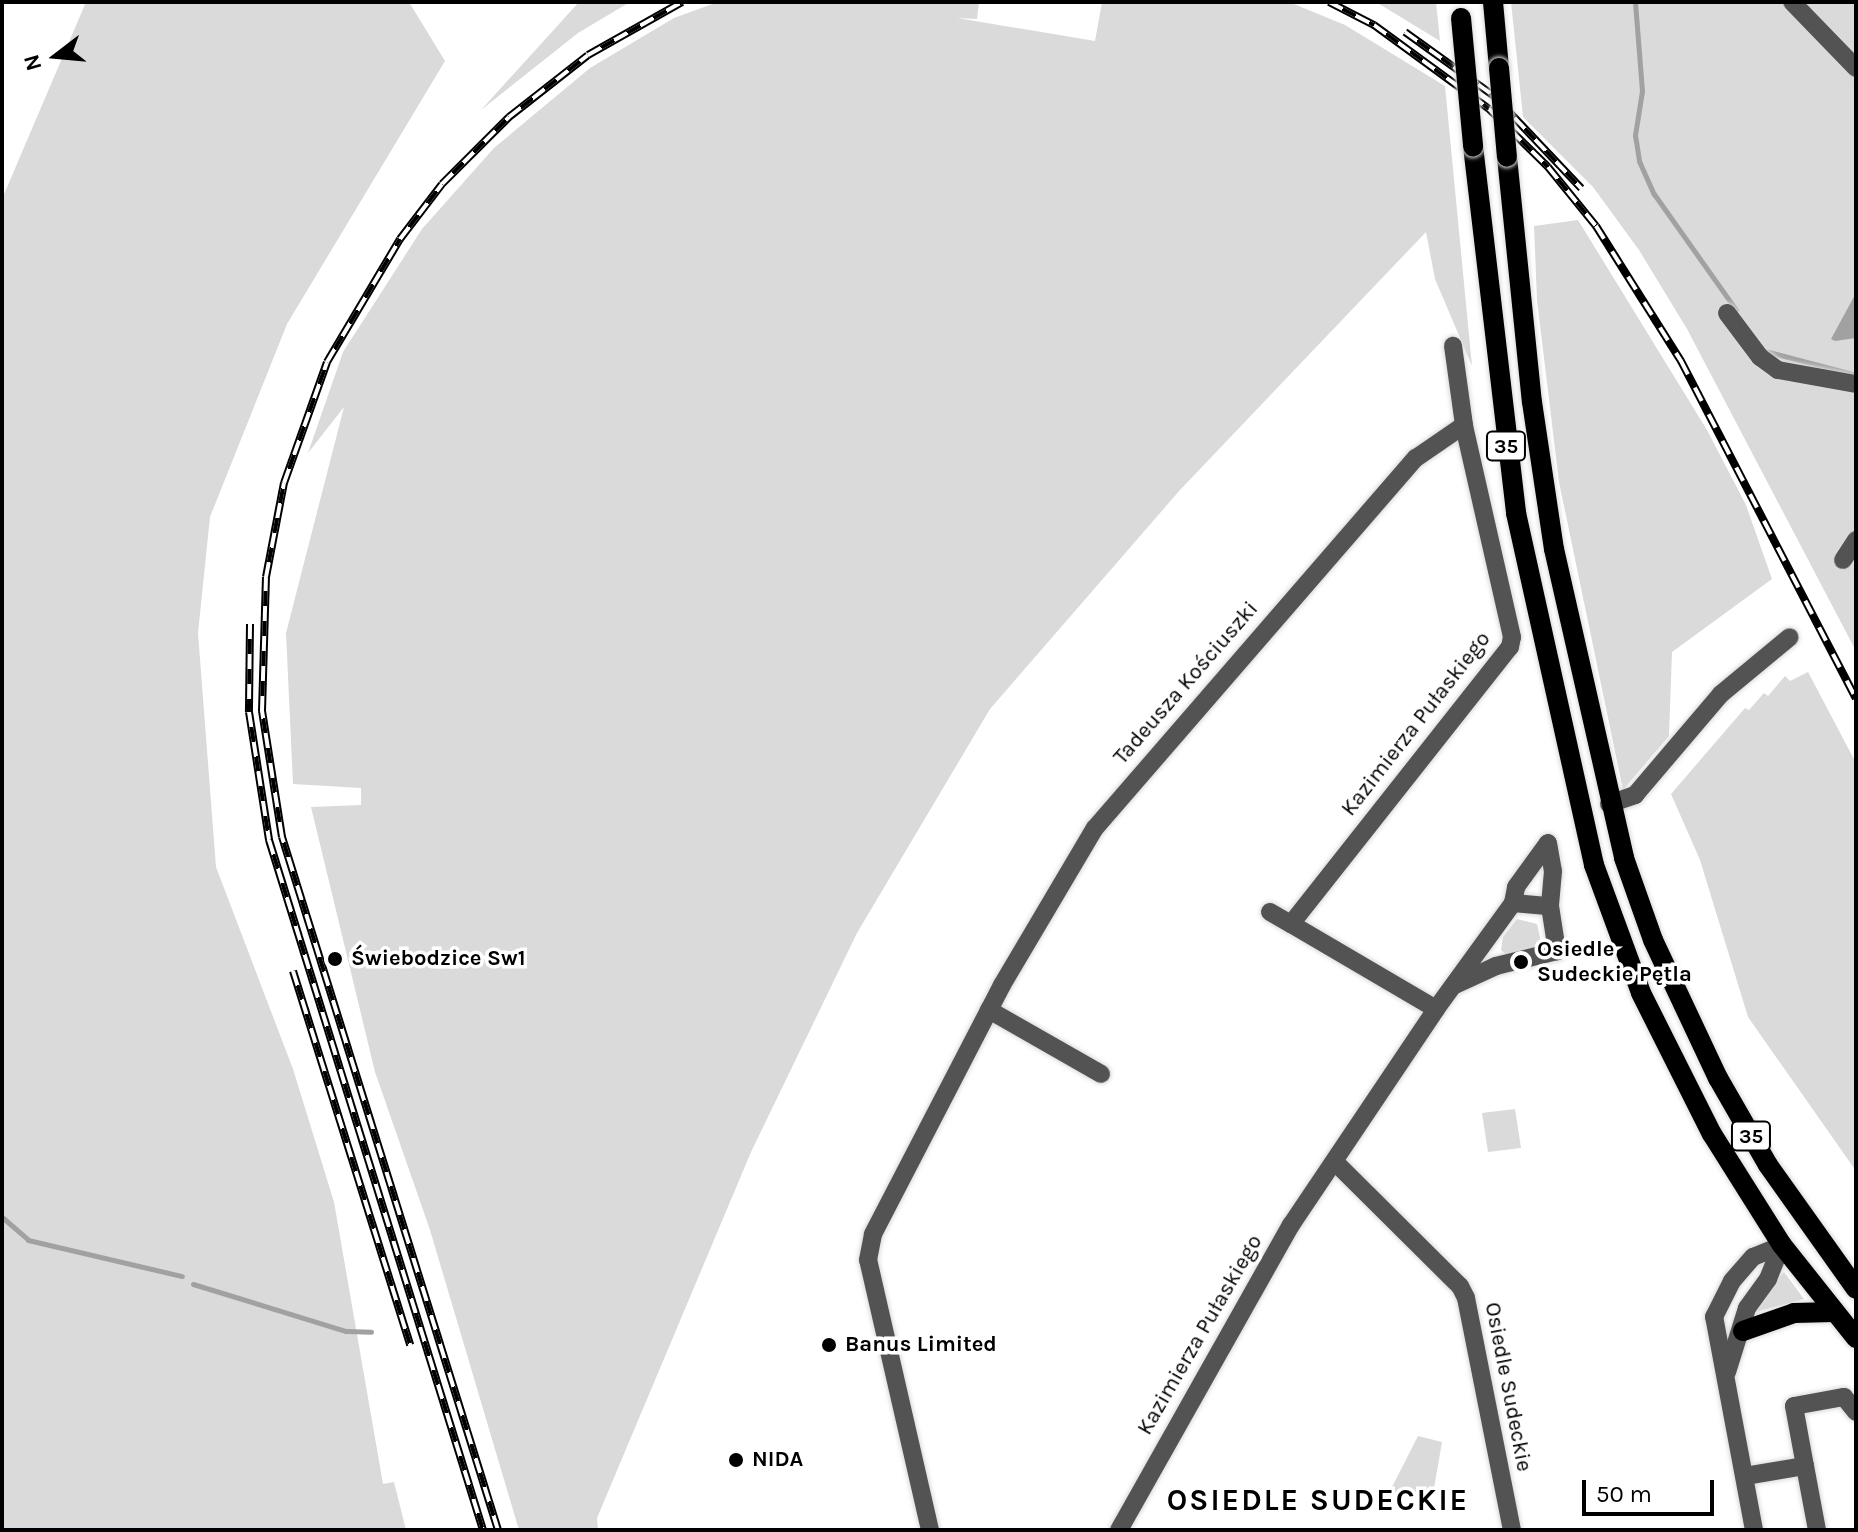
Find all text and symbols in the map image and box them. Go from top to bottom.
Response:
north arrow [16,16,96,96]
text: N [18,51,48,74]
road number: 35 [1484,430,1528,462]
street label: Tadeusza Kościuszki [1108,596,1264,770]
street label: Kazimierza Pułaskiego [1336,627,1496,821]
place label: Osiedle Sudeckie Pętla [1537,936,1692,988]
place label: Świebodzice Sw1 [351,946,526,972]
marker: Świebodzice Sw1 [326,950,344,968]
marker: Osiedle Sudeckie Pętla [1512,953,1530,971]
road number: 35 [1729,1120,1773,1152]
street label: Kazimierza Pułaskiego [1132,1230,1268,1440]
street label: Osiedle Sudeckie [1479,1300,1537,1474]
place label: Banus Limited [845,1332,997,1358]
marker: Banus Limited [820,1336,838,1354]
place label: NIDA [752,1447,803,1473]
marker: NIDA [727,1451,745,1469]
scale bar [1586,1464,1718,1514]
text: 50 m [1596,1480,1652,1508]
district label: OSIEDLE SUDECKIE [1167,1482,1469,1518]

